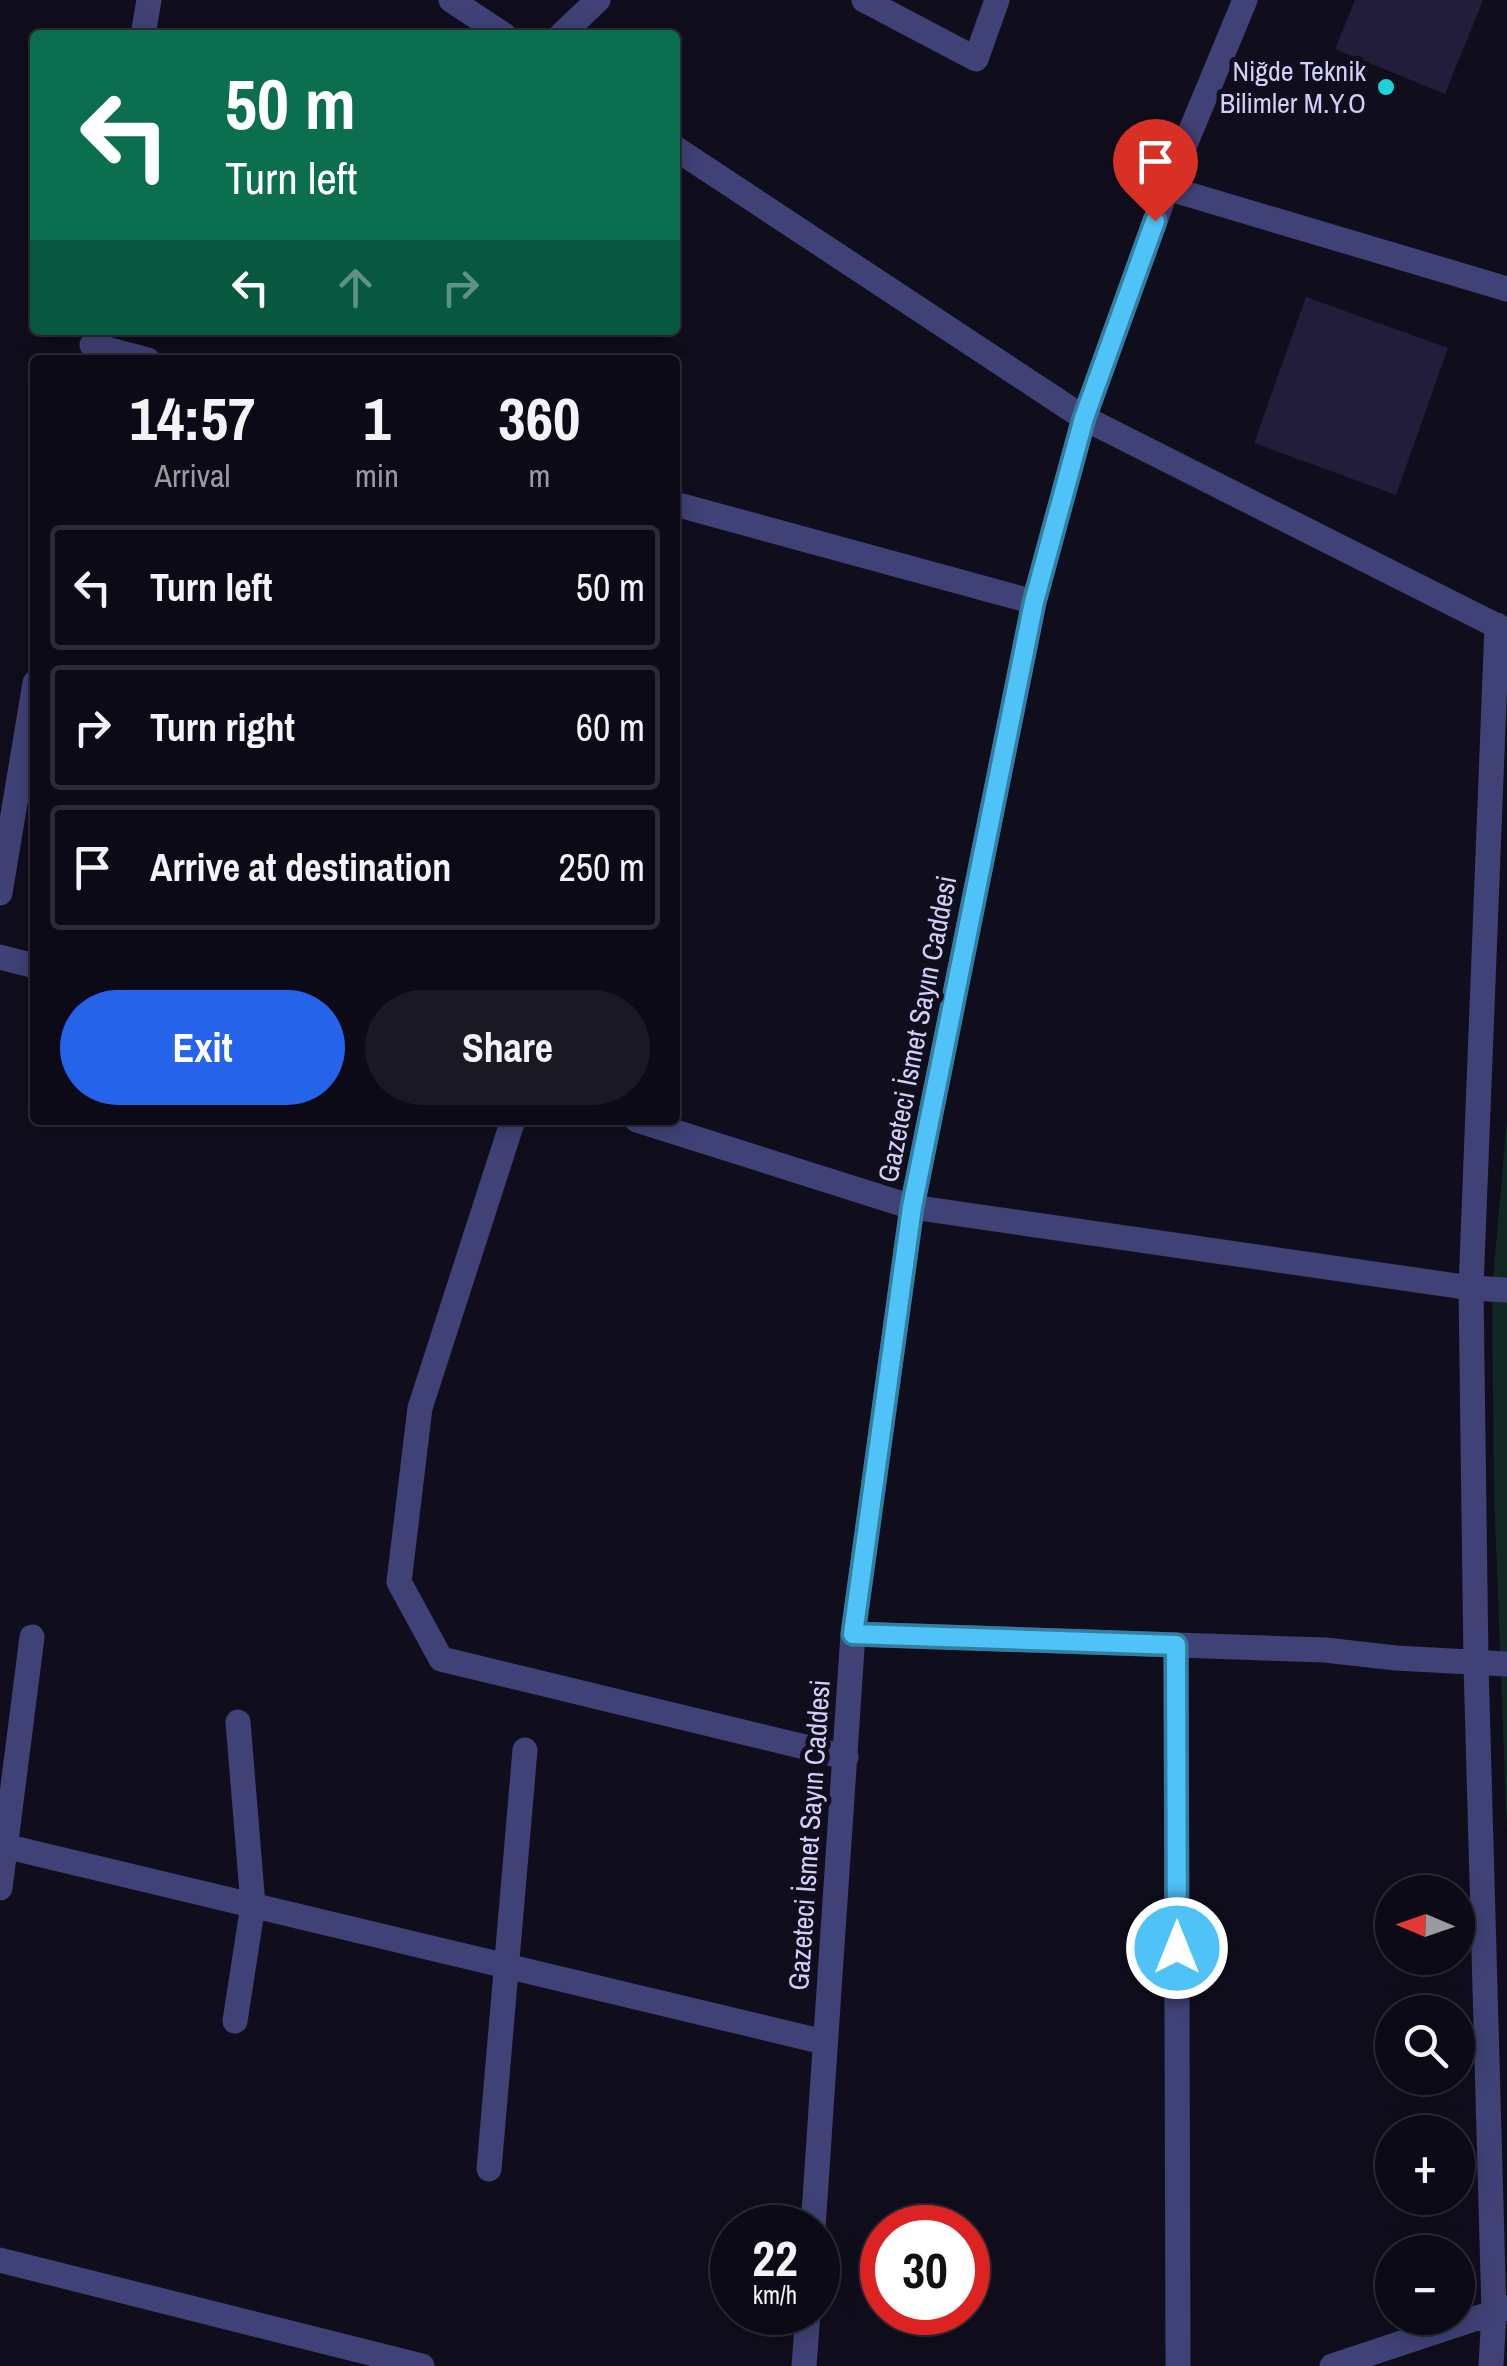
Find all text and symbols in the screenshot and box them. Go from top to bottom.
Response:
place label: Niğde Teknik Bilimler M.Y.O [1220,52,1367,122]
text: 50 m [225,57,356,151]
icon: left [60,70,190,200]
marker: Niğde Teknik Bilimler M.Y.O [1375,76,1397,98]
pin [1113,119,1198,222]
icon: arrive [1128,134,1183,189]
text: Turn left [225,147,357,208]
icon: left [223,260,278,315]
icon: ahead [328,260,383,315]
icon: right [433,260,488,315]
text: 14:57 [130,378,255,459]
text: 1 [363,378,391,459]
text: 360 [498,378,580,459]
text: Arrival [155,454,230,497]
text: min [355,454,399,497]
text: m [528,454,550,497]
icon: left [65,560,120,615]
text: Turn left [150,562,272,613]
text: 50 m [576,562,645,613]
icon: right [65,700,120,755]
text: Turn right [150,702,295,753]
text: 60 m [576,702,645,753]
icon: arrive [65,840,120,895]
text: Arrive at destination [150,842,451,893]
text: 250 m [558,842,645,893]
street label: Gazeteci İsmet Sayın Caddesi [869,873,965,1185]
button: Exit [60,990,345,1105]
button: Share [365,990,650,1105]
street label: Gazeteci İsmet Sayın Caddesi [779,1678,839,1992]
north arrow [1375,1875,1475,1975]
map controls [1375,1875,1475,2335]
position arrow [1125,1896,1229,2000]
button: search [1375,1995,1475,2095]
button: + [1375,2115,1475,2215]
speed limit sign: 30 [860,2205,990,2335]
text: 22 [752,2224,798,2292]
button: − [1375,2235,1475,2335]
text: km/h [753,2278,797,2312]

